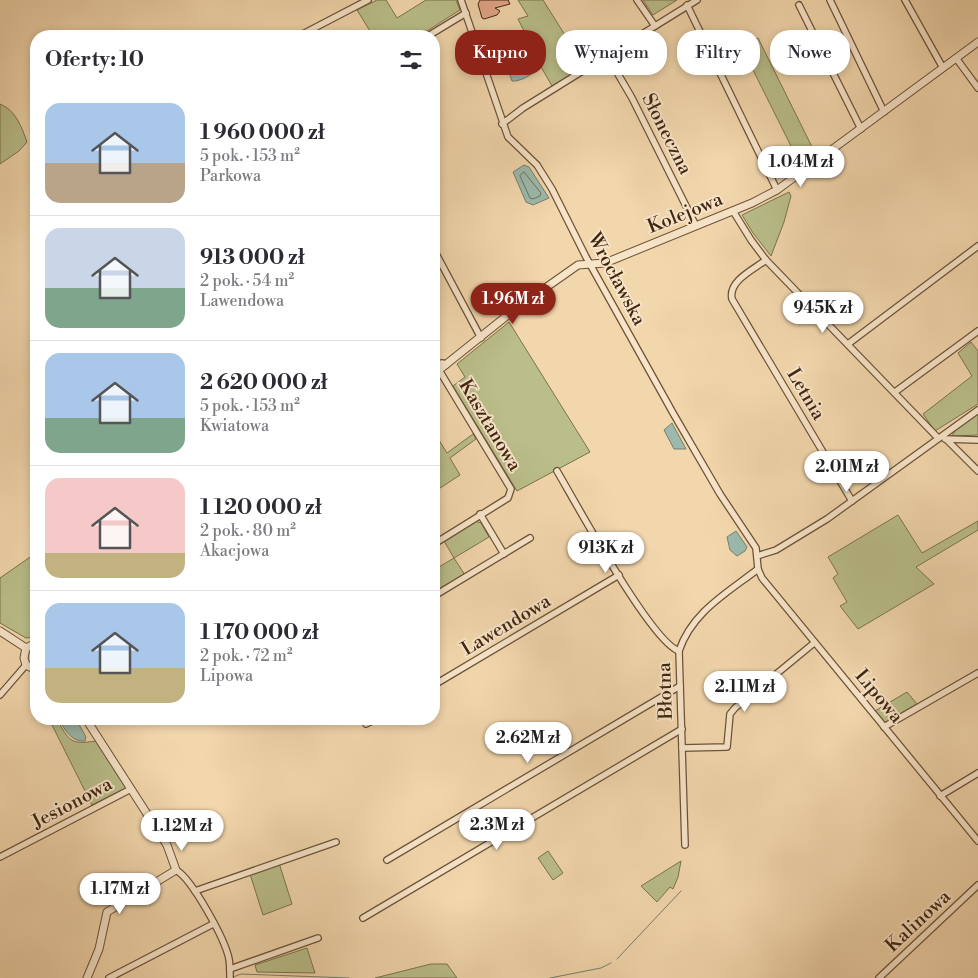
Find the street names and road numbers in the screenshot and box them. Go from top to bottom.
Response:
street label: Słoneczna [636,89,698,179]
street label: Kolejowa [644,187,726,239]
street label: Wrocławska [582,228,652,330]
street label: Letnia [781,364,831,425]
street label: Kasztanowa [453,375,527,476]
street label: Lawendowa [457,589,555,661]
street label: Błotna [652,662,678,721]
street label: Lipowa [850,664,909,728]
street label: Jesionowa [27,772,117,835]
street label: Kalinowa [880,884,956,957]

